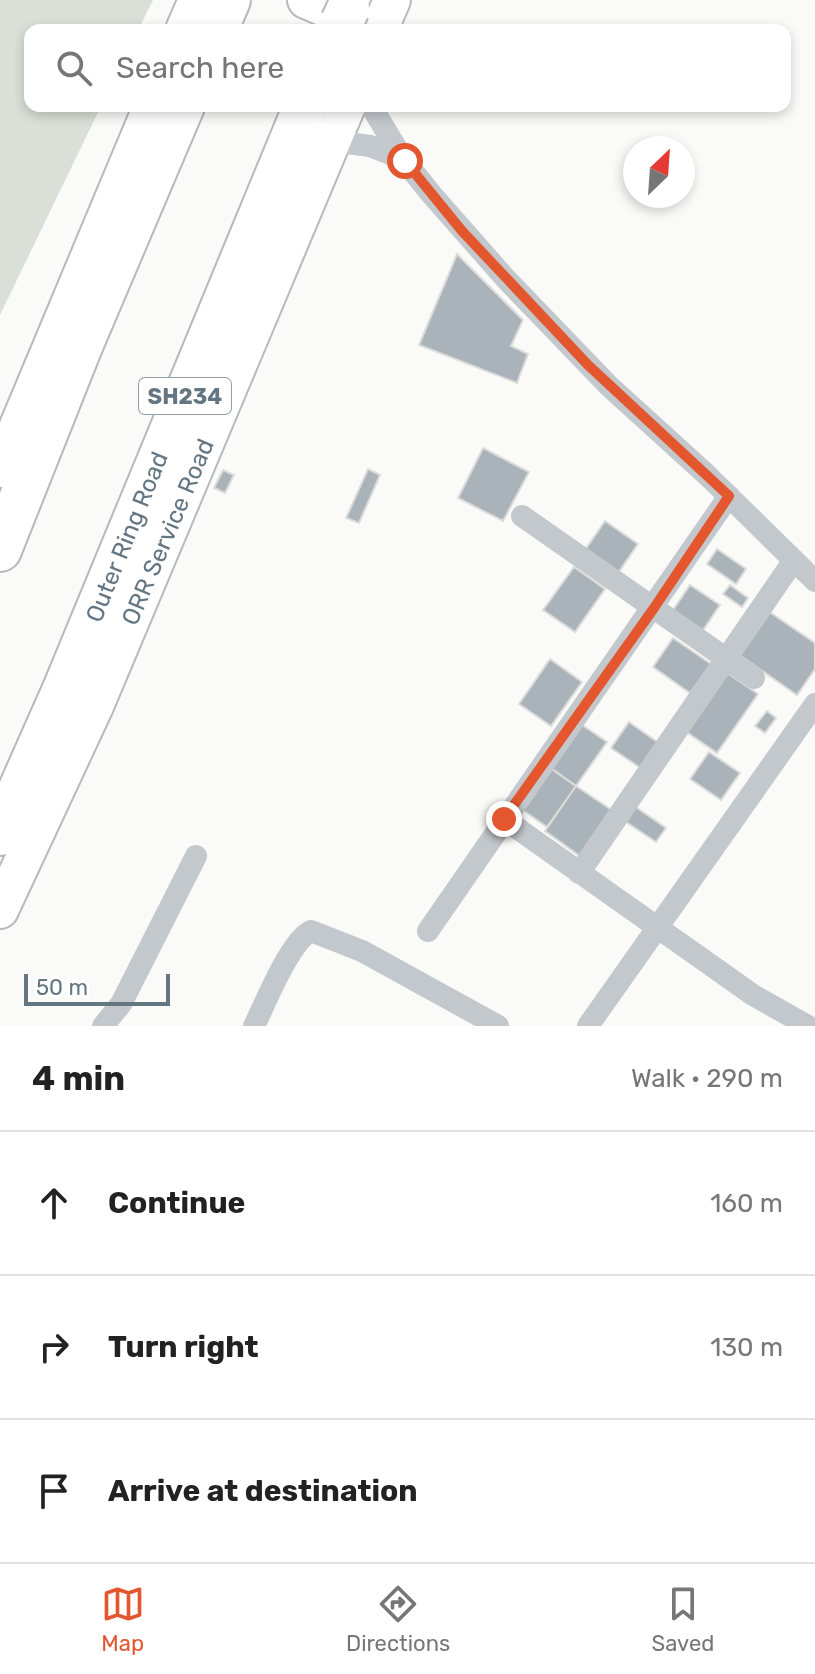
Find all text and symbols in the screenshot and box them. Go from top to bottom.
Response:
search box [24,24,791,112]
icon: search [52,46,96,90]
text: Search here [116,50,284,86]
north arrow [623,136,695,208]
route start [387,143,423,179]
road number: SH234 [139,378,231,414]
street label: ORR Service Road [116,435,220,629]
street label: Outer Ring Road [80,448,174,626]
route end [486,801,522,837]
scale bar [24,970,170,1006]
text: 50 m [36,974,88,1001]
text: 4 min [32,1058,125,1099]
text: Walk · 290 m [631,1063,783,1094]
icon: ahead [32,1181,76,1225]
text: Continue [108,1185,245,1221]
text: 160 m [710,1188,783,1219]
icon: right [32,1325,76,1369]
text: Turn right [108,1329,259,1365]
text: 130 m [710,1332,783,1363]
icon: arrive [32,1469,76,1513]
text: Arrive at destination [108,1473,418,1509]
tab: Map [101,1582,145,1657]
tab: Directions [346,1582,450,1657]
tab: Saved [652,1582,714,1657]

